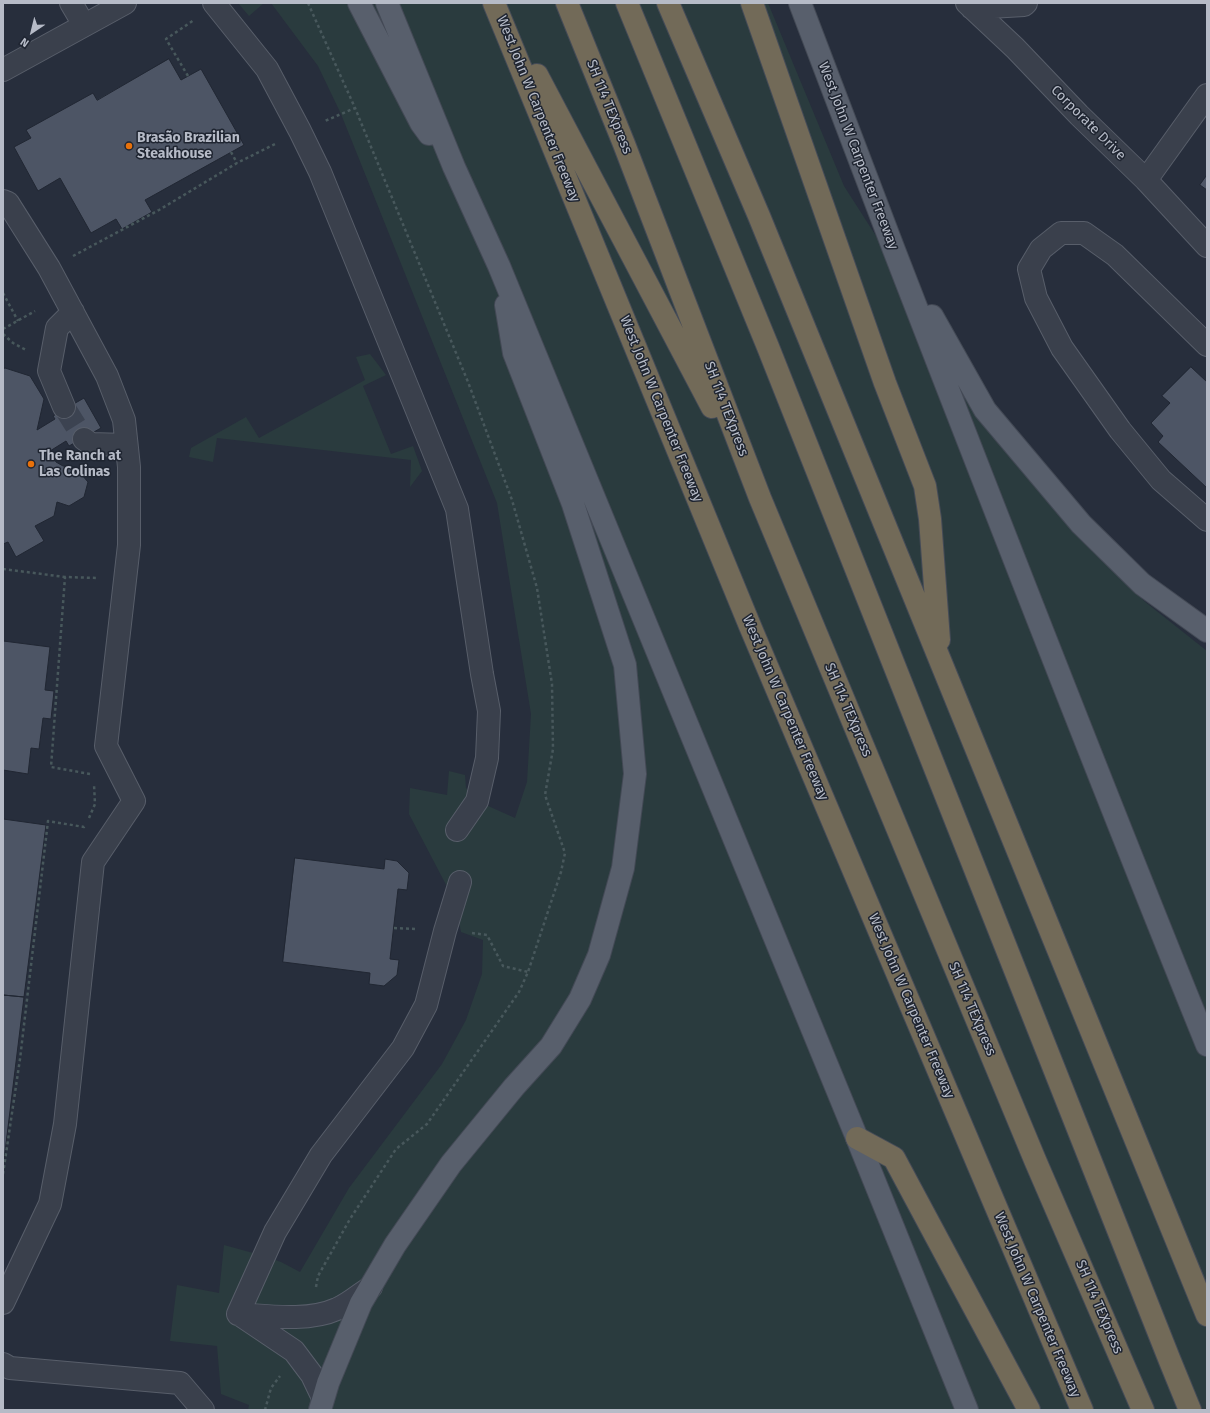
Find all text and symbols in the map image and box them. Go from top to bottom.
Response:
north arrow [12,12,52,52]
street label: West John W Carpenter Freeway [493,13,583,205]
text: N [18,35,32,50]
street label: SH 114 TEXpress [582,57,636,157]
street label: West John W Carpenter Freeway [814,60,902,252]
street label: Corporate Drive [1047,82,1129,164]
place label: Brasão Brazilian Steakhouse [137,130,240,162]
marker: Brasão Brazilian Steakhouse [124,141,134,151]
street label: West John W Carpenter Freeway [616,313,706,505]
street label: SH 114 TEXpress [700,359,752,459]
place label: The Ranch at Las Colinas [39,448,121,480]
marker: The Ranch at Las Colinas [26,459,36,469]
street label: West John W Carpenter Freeway [738,613,832,803]
street label: SH 114 TEXpress [821,661,875,759]
street label: West John W Carpenter Freeway [864,911,958,1101]
street label: SH 114 TEXpress [945,960,999,1058]
street label: West John W Carpenter Freeway [990,1210,1084,1400]
street label: SH 114 TEXpress [1072,1258,1126,1356]

